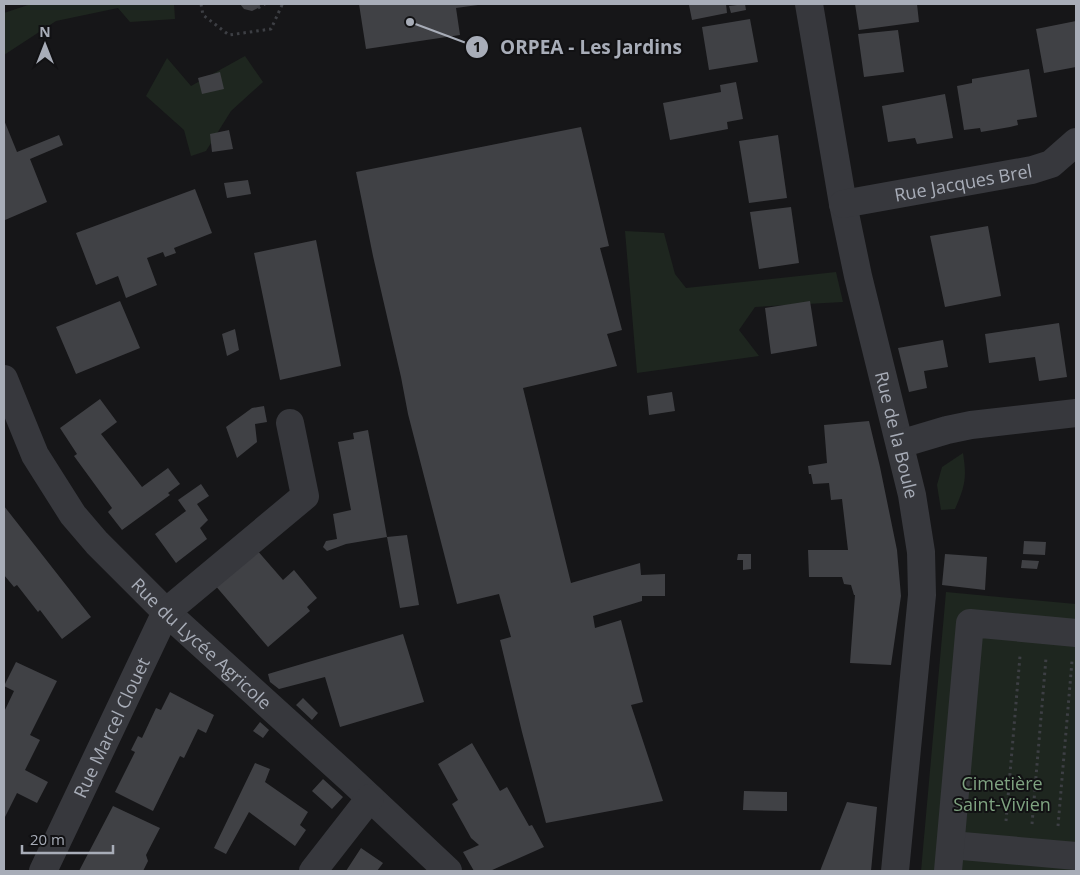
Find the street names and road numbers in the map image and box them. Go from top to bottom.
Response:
street label: Rue Jacques Brel [892,158,1034,207]
street label: Rue de la Boule [870,369,924,501]
street label: Rue du Lycée Agricole [126,572,277,714]
street label: Rue Marcel Clouet [68,653,155,802]

